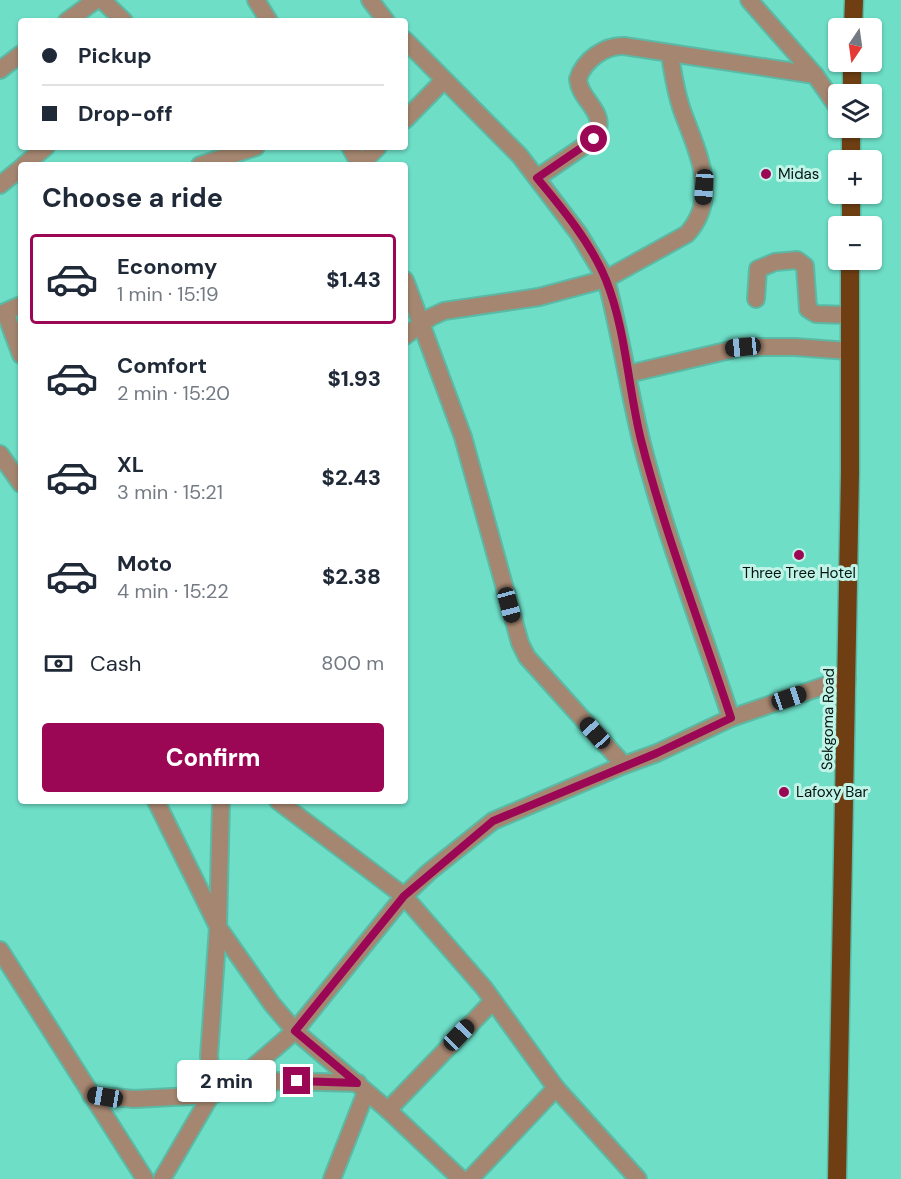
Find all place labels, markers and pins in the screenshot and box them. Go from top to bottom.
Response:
place label: Midas [778,164,819,184]
marker: Midas [759,167,773,181]
marker: Three Tree Hotel [792,548,806,562]
place label: Three Tree Hotel [742,563,856,583]
place label: Lafoxy Bar [796,782,868,802]
marker: Lafoxy Bar [777,785,791,799]

